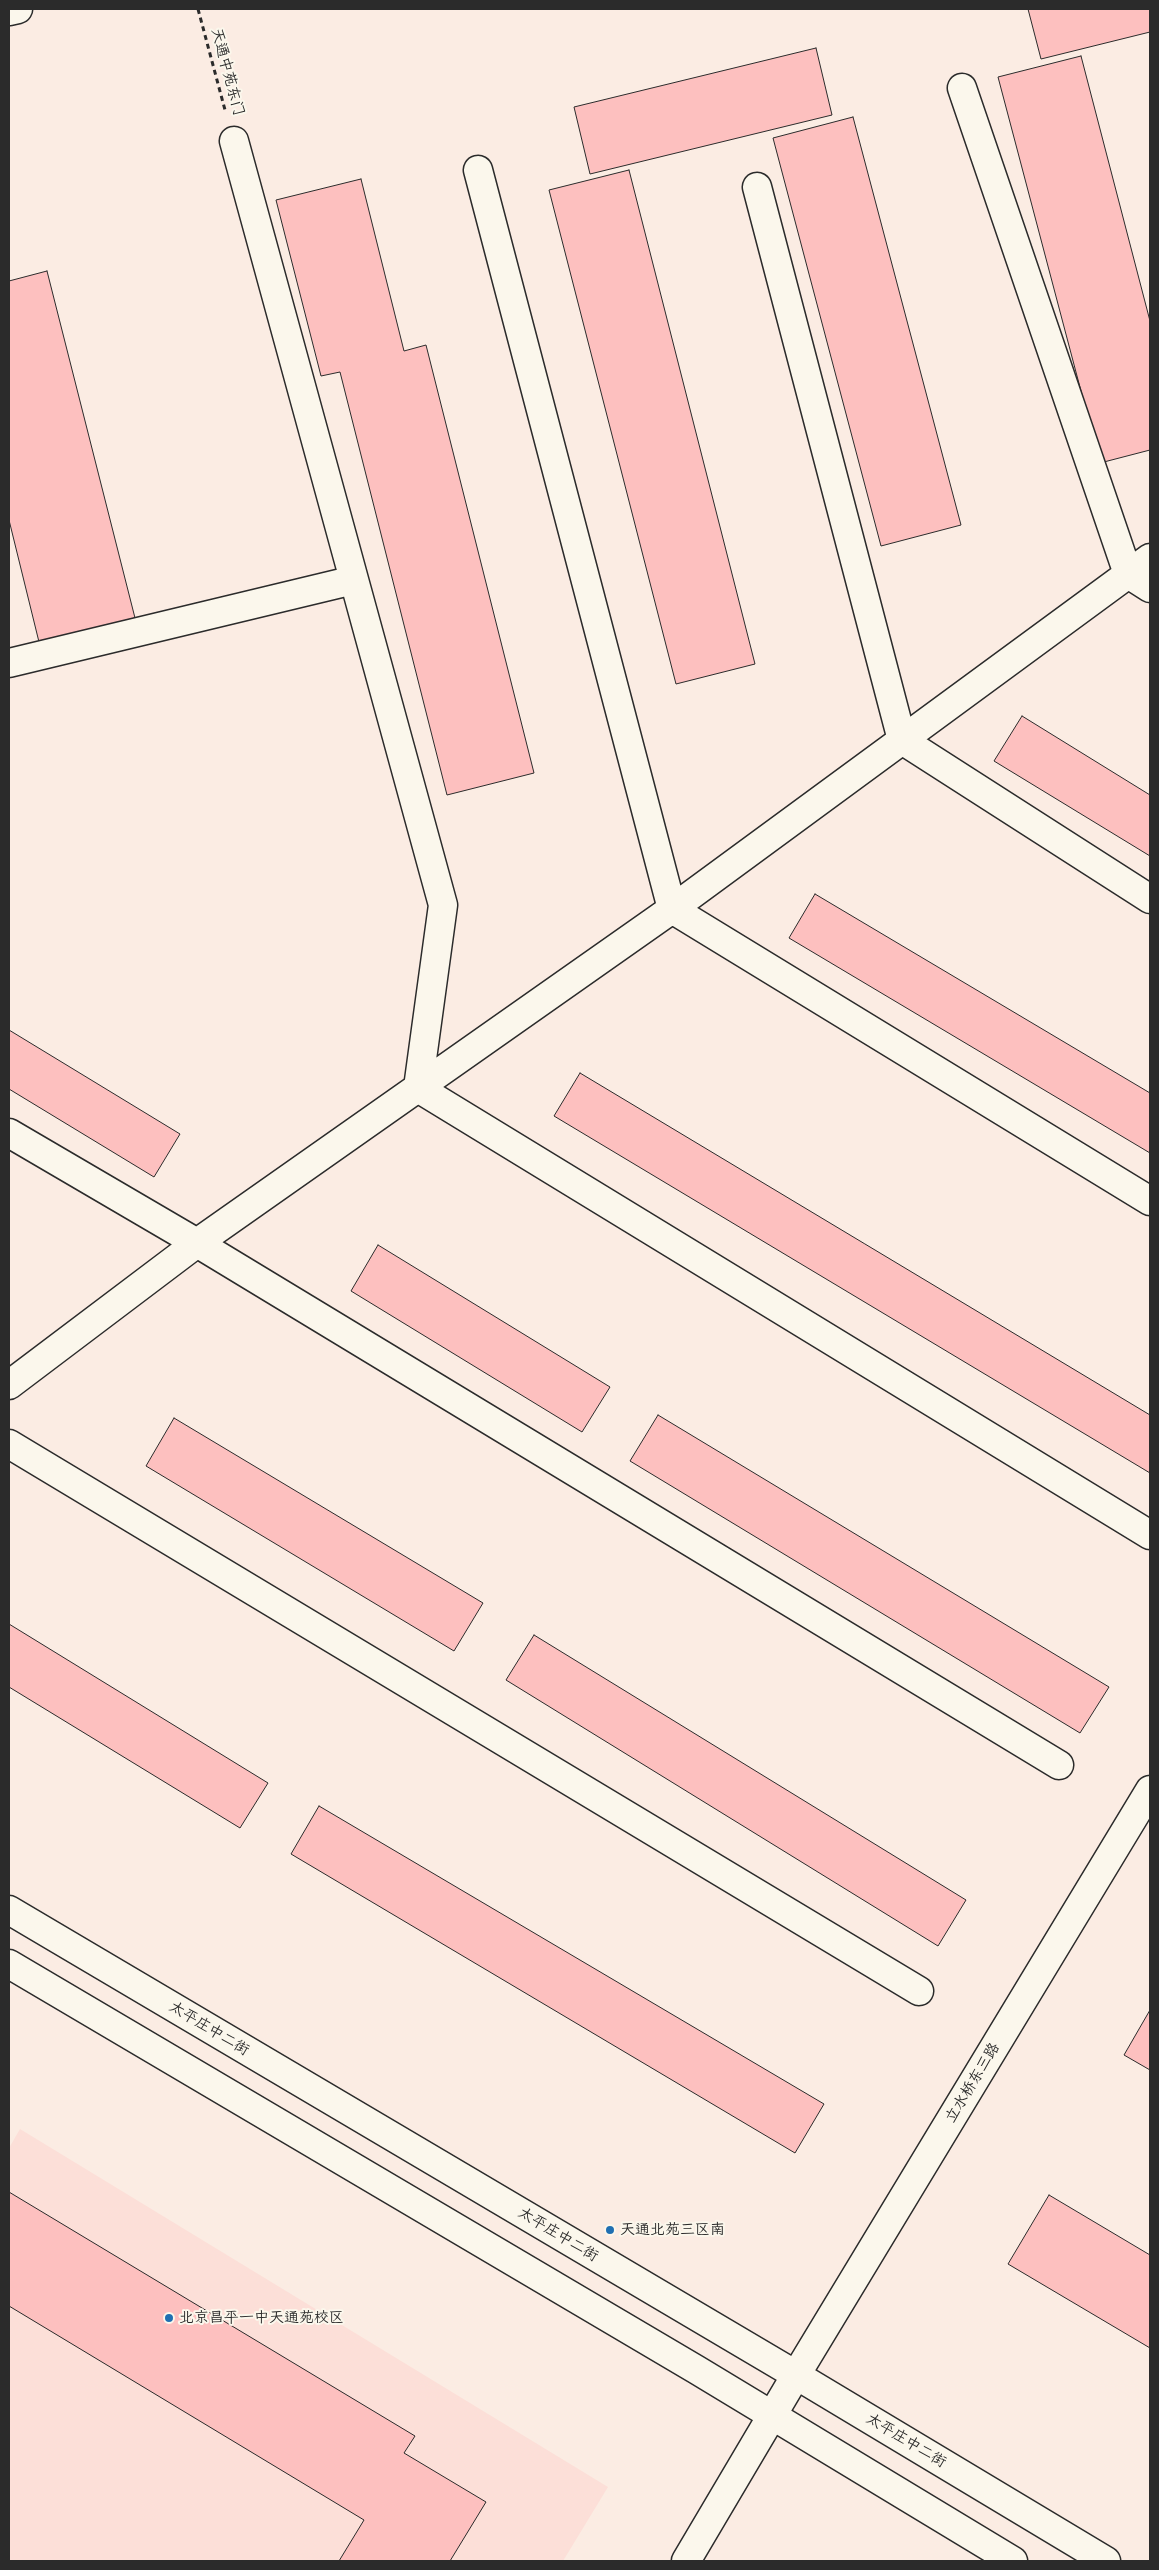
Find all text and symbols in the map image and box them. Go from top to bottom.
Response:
street label: 天通中苑东门 [207,26,247,118]
street label: 太平庄中二街 [166,1998,252,2060]
street label: 立水桥东三路 [942,2040,1004,2126]
street label: 太平庄中二街 [515,2204,601,2266]
place label: 天通北苑三区南 [620,2221,725,2239]
marker: 天通北苑三区南 [604,2224,616,2236]
place label: 北京昌平一中天通苑校区 [179,2309,344,2327]
marker: 北京昌平一中天通苑校区 [163,2312,175,2324]
street label: 太平庄中二街 [863,2410,949,2472]

